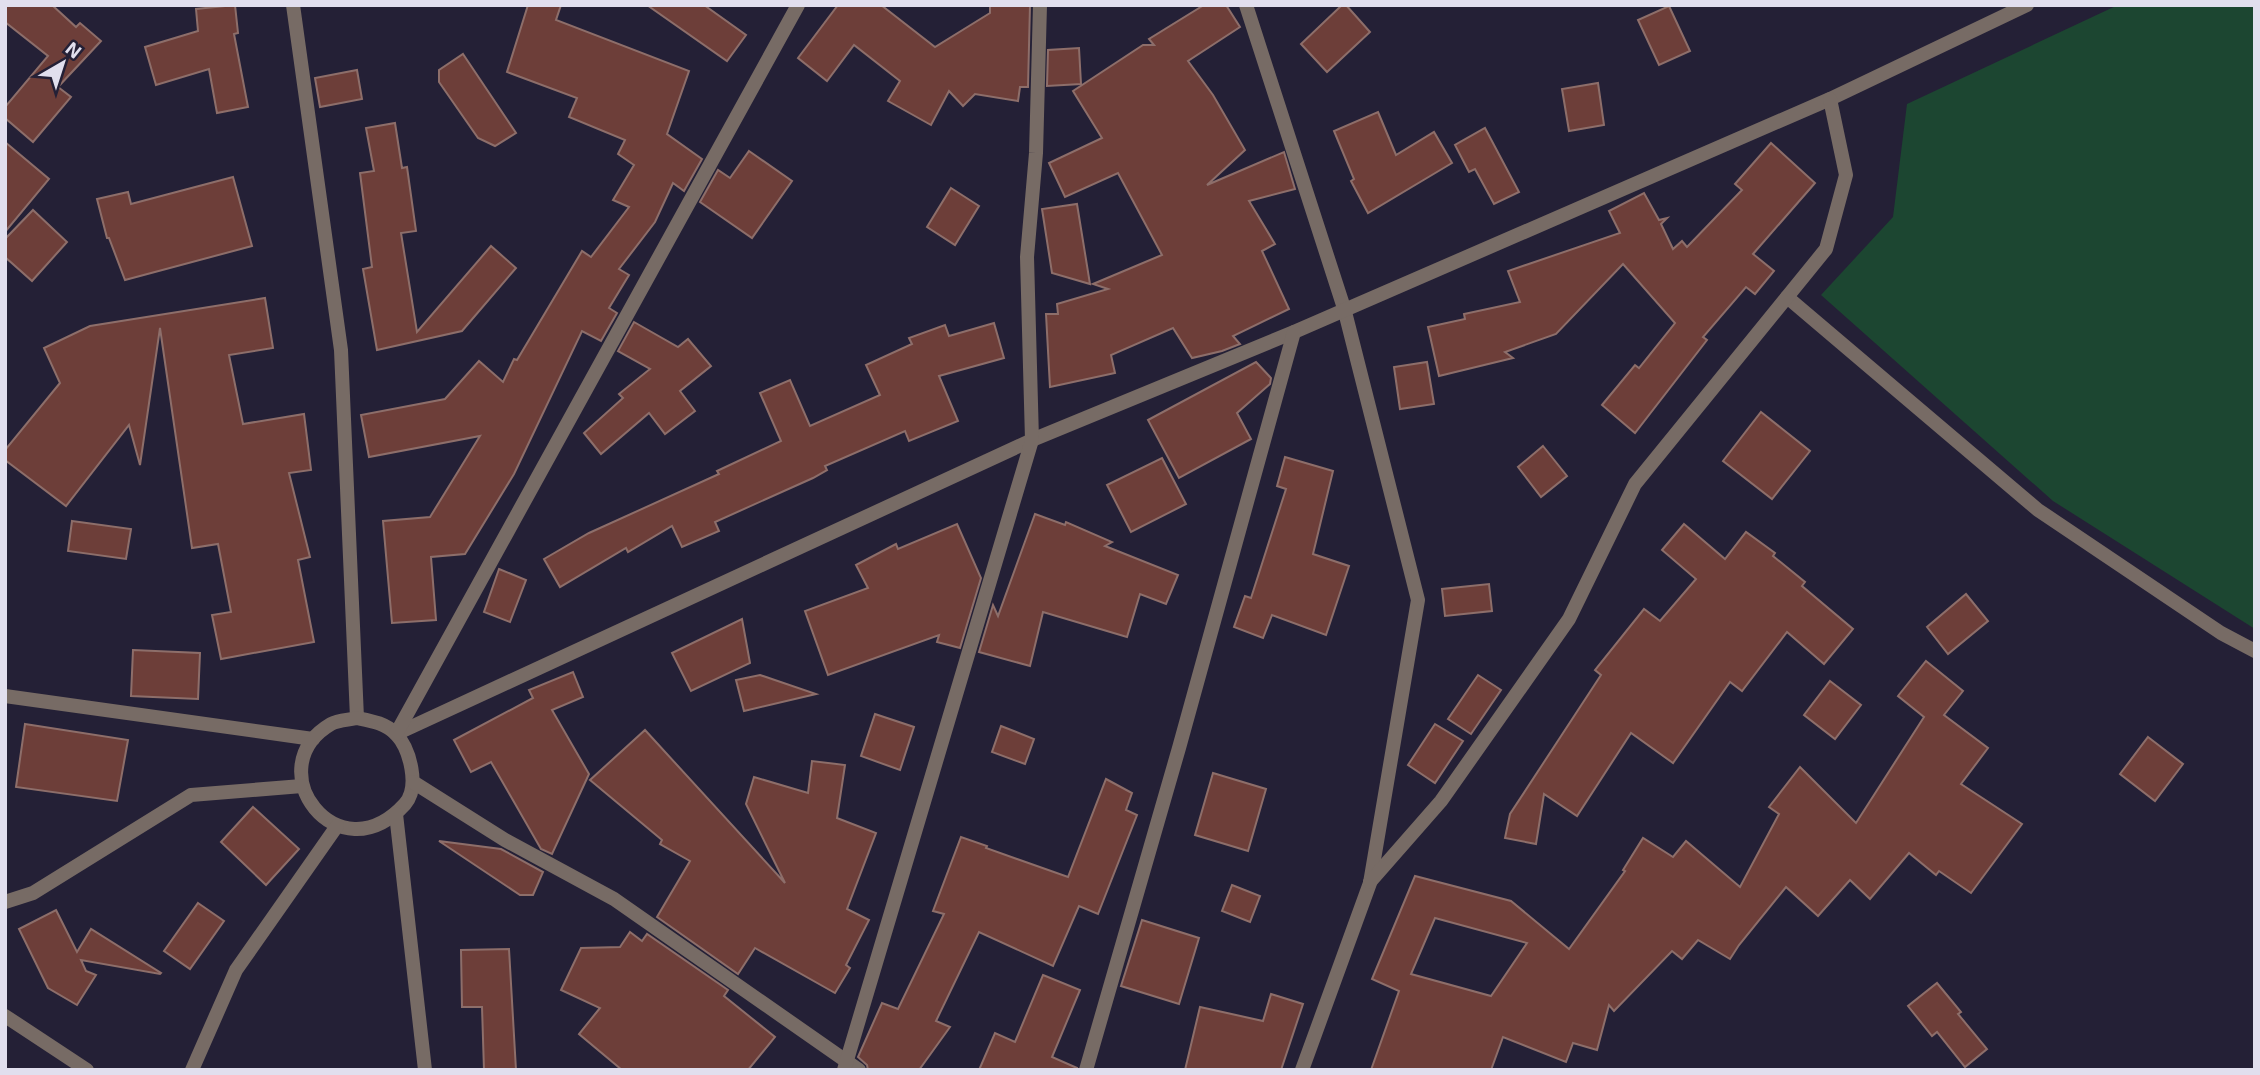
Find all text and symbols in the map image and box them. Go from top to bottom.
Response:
north arrow [28,28,98,98]
text: N [61,36,87,63]

